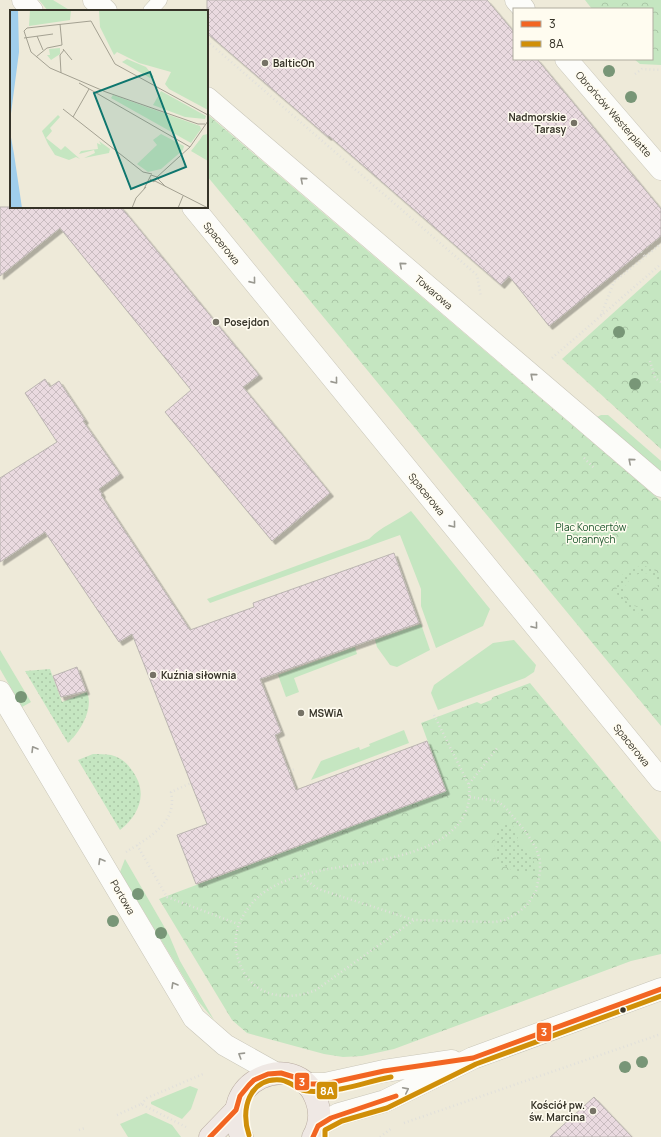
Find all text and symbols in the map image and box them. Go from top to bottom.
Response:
legend [513,8,653,60]
inset map [10,10,208,208]
text: 3 [549,15,556,32]
text: 8A [549,35,564,52]
place label: BalticOn [273,56,315,70]
marker: BalticOn [260,58,270,68]
street label: Obrońców Westerplatte [573,68,655,160]
place label: Nadmorskie Tarasy [508,110,566,136]
marker: Nadmorskie Tarasy [569,118,579,128]
one-way arrow [300,178,308,185]
street label: Spacerowa [201,219,243,267]
one-way arrow [399,262,406,269]
street label: Towarowa [412,272,456,312]
one-way arrow [248,276,255,283]
place label: Posejdon [224,315,269,329]
marker: Posejdon [211,317,221,327]
one-way arrow [530,374,537,381]
one-way arrow [331,377,338,384]
one-way arrow [629,458,636,465]
street label: Spacerowa [406,470,448,518]
park label: Plac Koncertów Porannych [556,520,627,546]
one-way arrow [448,521,455,528]
one-way arrow [531,621,538,629]
place label: Kuźnia siłownia [161,668,237,682]
marker: Kuźnia siłownia [148,670,158,680]
place label: MSWiA [309,706,343,720]
marker: MSWiA [296,708,306,718]
street label: Spacerowa [611,721,653,769]
one-way arrow [31,746,39,753]
one-way arrow [99,858,106,865]
street label: Portowa [107,877,139,917]
one-way arrow [171,982,179,989]
unlabelled marker [618,1005,628,1015]
line badge: 3 [536,1022,552,1042]
text: 3 [541,1024,547,1039]
one-way arrow [238,1052,245,1059]
line badge: 3 [294,1072,310,1091]
text: 3 [299,1074,305,1089]
line badge: 8A [316,1081,338,1100]
text: 8A [320,1083,335,1098]
one-way arrow [402,1087,410,1095]
place label: Kościół pw. św. Marcina [529,1098,585,1124]
marker: Kościół pw. św. Marcina [588,1106,598,1116]

